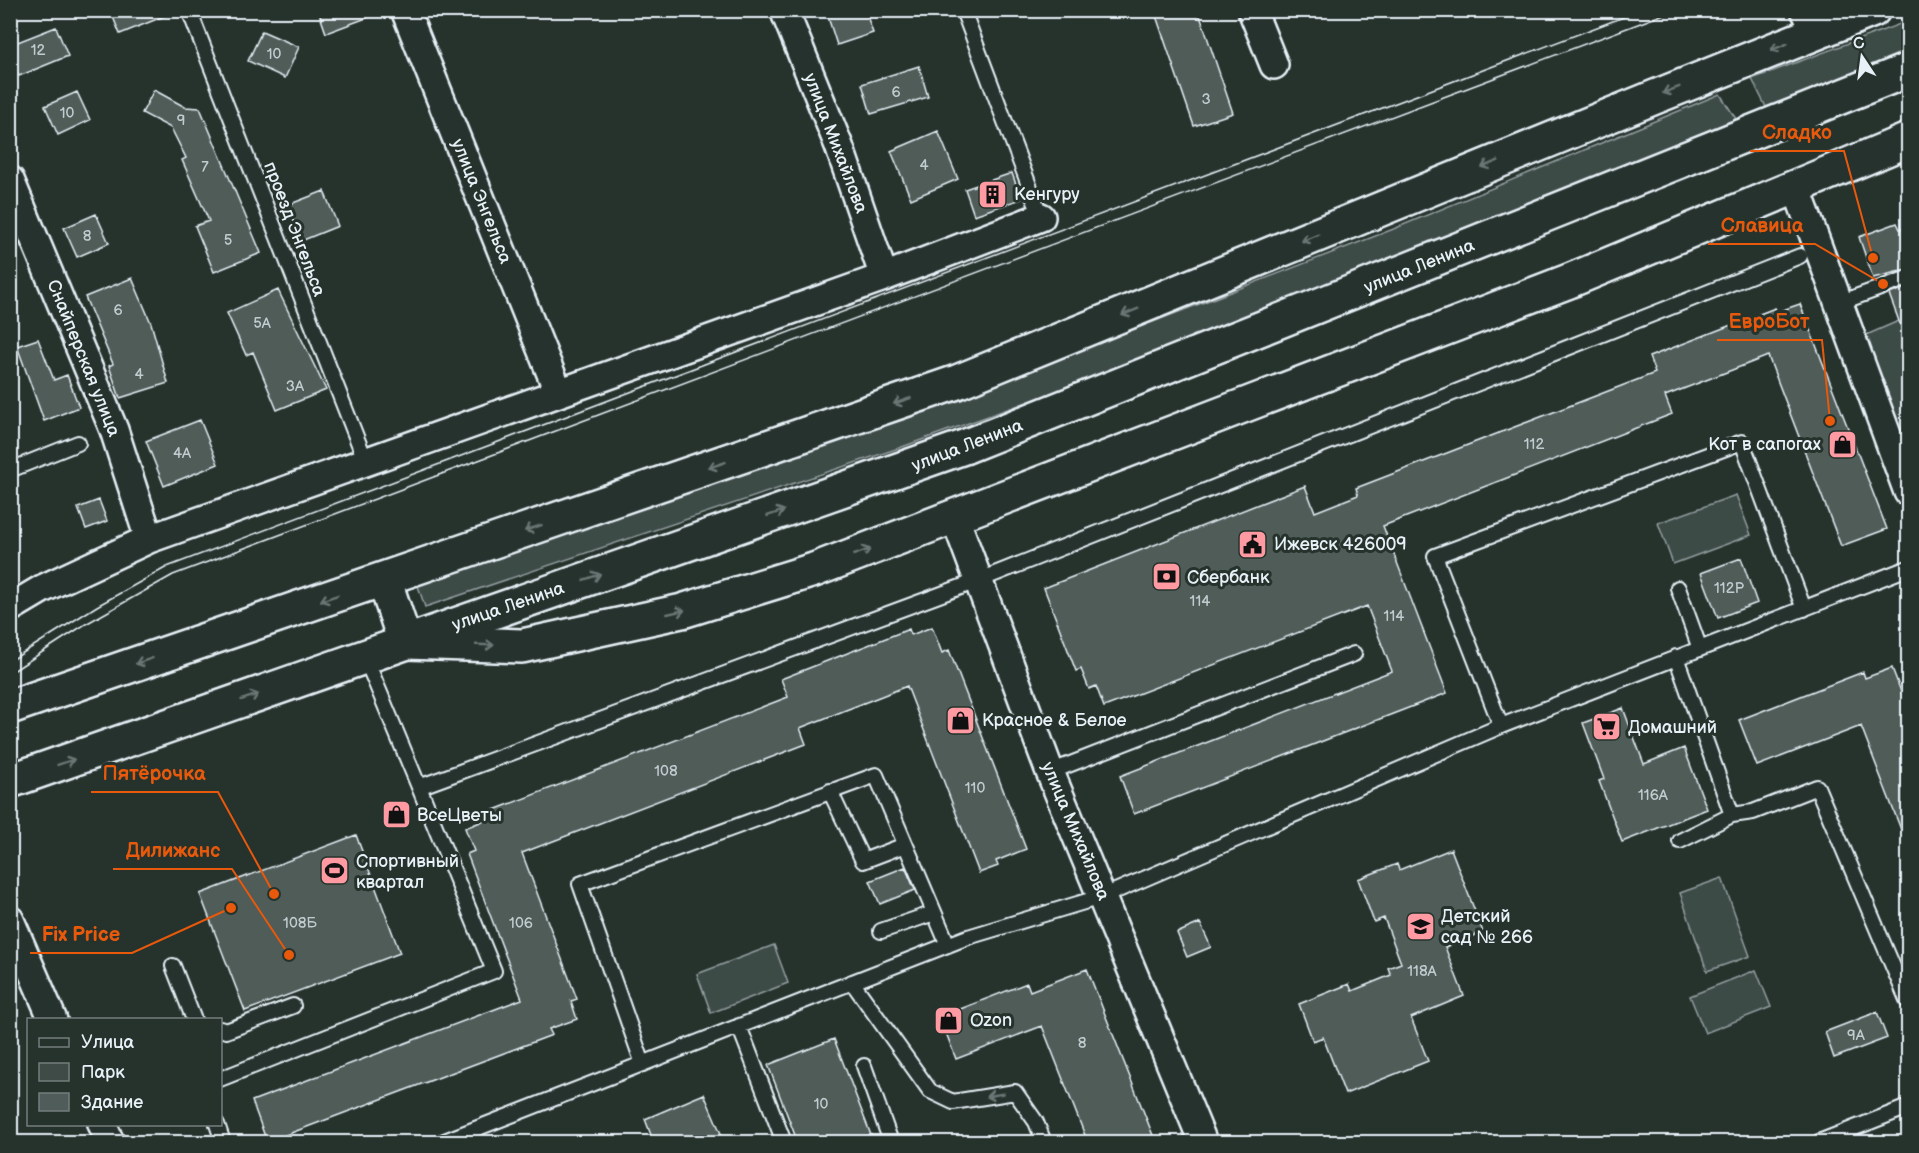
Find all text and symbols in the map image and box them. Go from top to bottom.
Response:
north arrow [1832,27,1892,87]
text: С [1851,33,1867,54]
house number: 12 [31,41,45,60]
one-way arrow [1771,42,1789,53]
house number: 10 [267,45,281,64]
street label: улица Михайлова [799,70,872,217]
house number: 6 [891,83,901,102]
one-way arrow [1662,86,1681,97]
house number: 3 [1201,90,1211,109]
house number: 10 [60,104,74,123]
house number: 9 [177,111,185,130]
callout: Сладко [1750,113,1844,151]
text: Сладко [1762,121,1832,145]
street label: улица Энгельса [447,136,516,267]
house number: 4 [919,156,929,175]
house number: 7 [201,158,209,177]
street label: проезд Энгельса [259,159,330,300]
one-way arrow [1482,159,1500,170]
building icon: Кенгуру [977,178,1009,210]
place label: Кенгуру [1014,184,1080,205]
callout: Славица [1708,206,1815,244]
text: Славица [1721,214,1804,238]
house number: 8 [83,227,92,246]
house number: 5 [224,231,232,250]
one-way arrow [1301,233,1320,244]
street label: улица Ленина [1361,235,1478,298]
street label: Снайперская улица [42,277,125,440]
house number: 6 [113,301,123,320]
callout: ЕвроБот [1717,302,1822,340]
one-way arrow [1121,307,1139,318]
text: ЕвроБот [1729,310,1810,334]
house number: 5А [253,314,272,333]
house number: 4 [134,365,144,384]
house number: 3А [286,377,305,396]
one-way arrow [893,397,912,408]
street label: улица Ленина [909,415,1026,476]
shop icon: Кот в сапогах [1826,428,1858,460]
place label: Кот в сапогах [1708,434,1821,455]
house number: 112 [1524,435,1544,454]
house number: 4А [173,444,192,463]
one-way arrow [708,460,727,471]
one-way arrow [766,506,785,517]
one-way arrow [524,523,543,534]
public building icon: Ижевск 426009 [1237,528,1269,560]
place label: Ижевск 426009 [1274,534,1407,555]
one-way arrow [852,546,870,557]
bank icon: Сбербанк [1150,561,1182,593]
place label: Сбербанк [1187,567,1270,588]
one-way arrow [582,570,601,581]
street label: улица Ленина [449,577,567,635]
house number: 112Р [1714,579,1744,598]
house number: 114 [1190,592,1210,611]
one-way arrow [320,593,338,604]
one-way arrow [666,606,685,618]
house number: 114 [1384,607,1404,626]
one-way arrow [474,639,494,651]
one-way arrow [135,656,154,667]
one-way arrow [240,690,258,701]
shop icon: Красное & Белое [945,704,977,736]
place label: Красное & Белое [982,710,1127,731]
supermarket icon: Домашний [1591,711,1623,743]
place label: Домашний [1628,717,1717,738]
callout: Пятёрочка [91,754,218,792]
one-way arrow [56,755,75,766]
street label: улица Михайлова [1037,759,1114,904]
text: Пятёрочка [102,762,206,786]
house number: 108 [654,762,678,781]
house number: 110 [965,779,985,798]
house number: 116А [1638,786,1669,805]
shop icon: ВсеЦветы [380,799,412,831]
place label: ВсеЦветы [417,805,502,826]
callout: Дилижанс [113,831,232,869]
text: Дилижанс [126,839,220,863]
place label: Спортивный квартал [356,851,459,893]
sports icon: Спортивный квартал [319,855,351,887]
place label: Детский сад № 266 [1441,906,1533,948]
school or university icon: Детский сад № 266 [1404,910,1436,942]
house number: 108Б [283,914,317,933]
house number: 106 [509,914,533,933]
callout: Fix Price [30,915,132,953]
text: Fix Price [42,923,120,947]
house number: 118А [1407,962,1438,981]
shop icon: Ozon [933,1004,965,1036]
place label: Ozon [970,1010,1012,1031]
legend [27,1018,222,1126]
house number: 9А [1847,1026,1866,1045]
text: Улица [81,1032,135,1053]
house number: 8 [1078,1034,1087,1053]
text: Парк [81,1062,125,1083]
one-way arrow [985,1090,1005,1101]
text: Здание [81,1092,143,1113]
house number: 10 [814,1095,828,1114]

